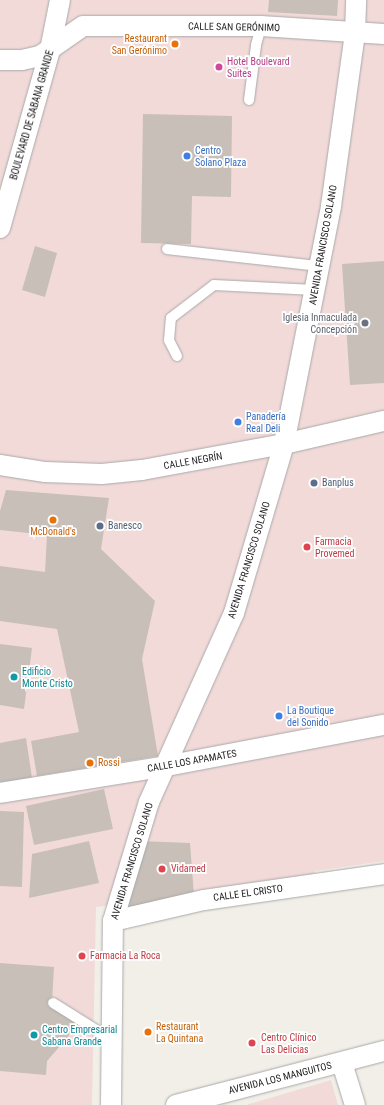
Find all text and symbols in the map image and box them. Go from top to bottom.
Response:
street label: CALLE SAN GERÓNIMO [188,20,280,34]
place label: Restaurant San Gerónimo [112,32,167,56]
marker: Restaurant San Gerónimo [170,39,180,49]
street label: BOULEVARD DE SABANA GRANDE [8,49,56,181]
place label: Hotel Boulevard Suites [227,55,290,78]
marker: Hotel Boulevard Suites [214,62,224,72]
place label: Centro Solano Plaza [195,144,246,168]
marker: Centro Solano Plaza [182,151,192,161]
street label: AVENIDA FRANCISCO SOLANO [307,184,339,306]
place label: Iglesia Inmaculada Concepción [283,311,357,334]
marker: Iglesia Inmaculada Concepción [360,318,370,328]
place label: Panadería Real Deli [246,410,286,434]
marker: Panadería Real Deli [233,417,243,427]
street label: CALLE NEGRÍN [163,450,223,472]
place label: Banplus [322,477,354,489]
marker: Banplus [309,478,319,488]
street label: AVENIDA FRANCISCO SOLANO [225,500,273,620]
marker: McDonald's [48,515,58,525]
place label: Banesco [108,520,142,532]
marker: Banesco [95,521,105,531]
place label: McDonald's [30,526,76,538]
place label: Farmacia Provemed [315,535,355,558]
marker: Farmacia Provemed [302,542,312,552]
place label: Edificio Monte Cristo [22,665,73,688]
marker: Edificio Monte Cristo [9,672,19,682]
place label: La Boutique del Sonido [287,704,334,728]
marker: La Boutique del Sonido [274,711,284,721]
street label: CALLE LOS APAMATES [146,747,238,775]
place label: Rossi [98,757,120,769]
marker: Rossi [85,758,95,768]
street label: AVENIDA FRANCISCO SOLANO [108,801,156,921]
marker: Vidamed [156,863,168,875]
place label: Vidamed [171,863,206,875]
street label: CALLE EL CRISTO [213,882,283,904]
place label: Farmacia La Roca [90,950,160,962]
marker: Farmacia La Roca [77,951,87,961]
place label: Restaurant La Quintana [156,1020,203,1044]
place label: Centro Empresarial Sabana Grande [42,1023,117,1046]
marker: Restaurant La Quintana [143,1027,153,1037]
marker: Centro Empresarial Sabana Grande [29,1030,39,1040]
place label: Centro Clínico Las Delicias [261,1031,317,1054]
marker: Centro Clínico Las Delicias [246,1037,258,1049]
street label: AVENIDA LOS MANGUITOS [227,1059,333,1097]

